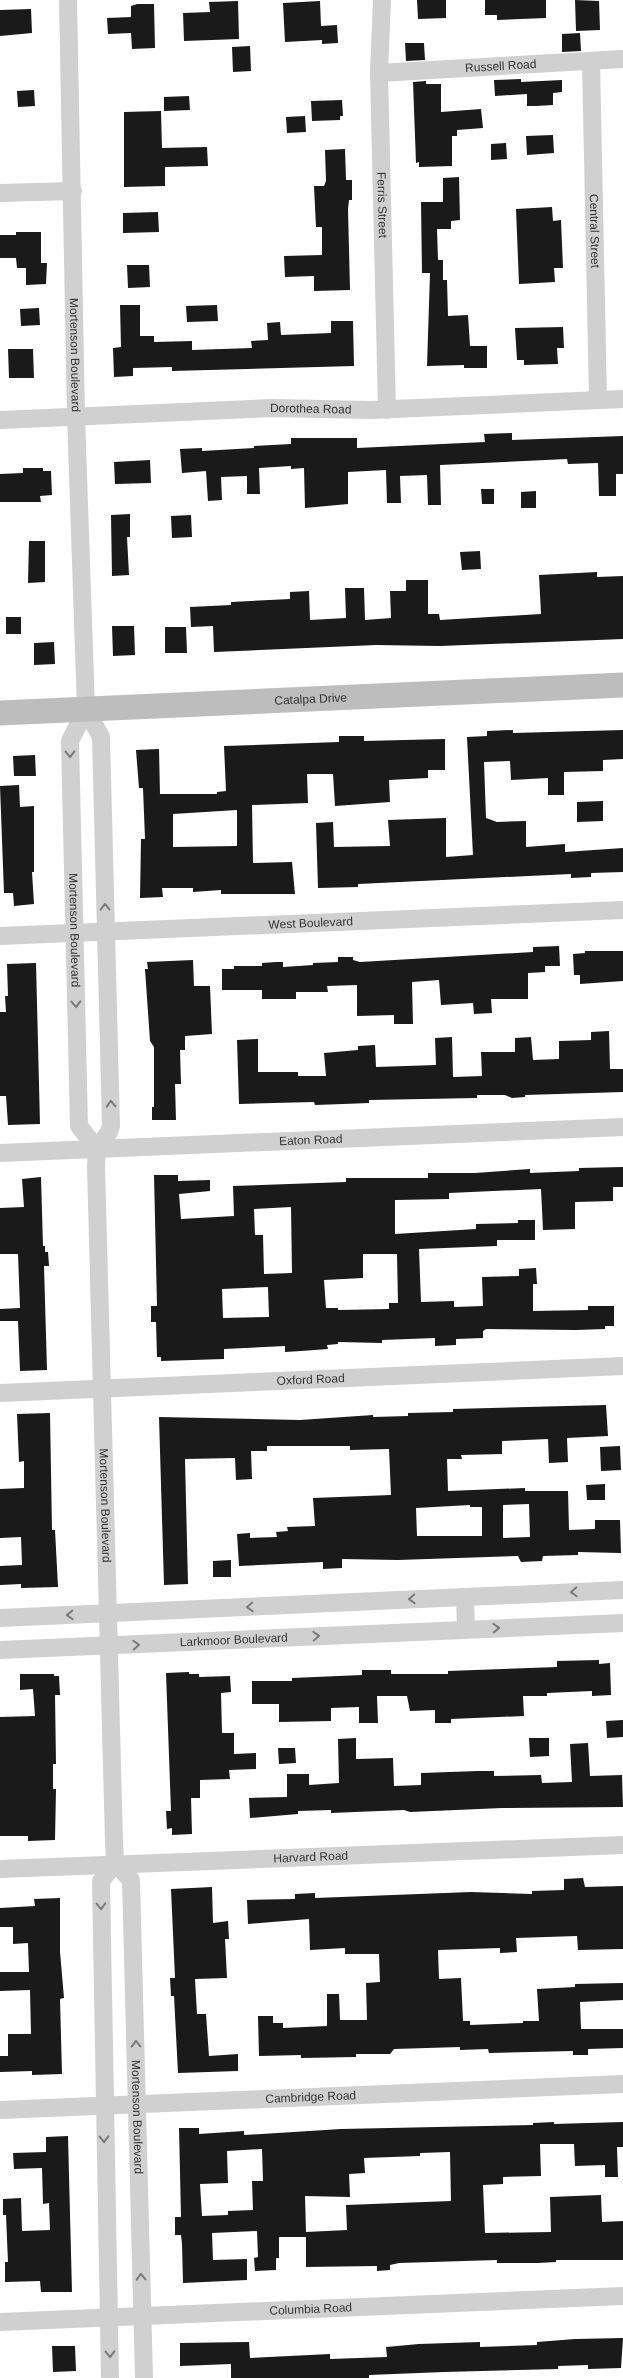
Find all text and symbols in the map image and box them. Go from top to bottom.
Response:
street label: Russell Road [465,57,537,75]
street label: Ferris Street [374,172,390,239]
street label: Central Street [587,194,602,269]
street label: Mortenson Boulevard [67,298,83,412]
street label: Dorothea Road [270,401,352,417]
street label: Catalpa Drive [274,690,348,708]
one-way arrow [65,750,75,758]
street label: Mortenson Boulevard [66,873,83,987]
one-way arrow [100,903,110,910]
street label: West Boulevard [268,914,353,932]
one-way arrow [71,1000,81,1008]
one-way arrow [105,1100,116,1108]
street label: Eaton Road [279,1132,343,1148]
street label: Oxford Road [276,1371,345,1388]
street label: Mortenson Boulevard [97,1448,114,1563]
one-way arrow [570,1587,578,1598]
one-way arrow [408,1594,416,1605]
one-way arrow [245,1601,253,1612]
one-way arrow [66,1610,74,1620]
one-way arrow [492,1623,500,1633]
street label: Larkmoor Boulevard [179,1631,288,1649]
one-way arrow [312,1631,320,1642]
one-way arrow [132,1639,140,1650]
street label: Harvard Road [273,1849,348,1865]
one-way arrow [96,1903,106,1911]
one-way arrow [130,2040,141,2048]
street label: Mortenson Boulevard [129,2060,146,2174]
street label: Cambridge Road [265,2088,356,2106]
one-way arrow [99,2136,109,2143]
one-way arrow [136,2273,147,2281]
street label: Columbia Road [269,2300,352,2318]
one-way arrow [104,2350,115,2358]

